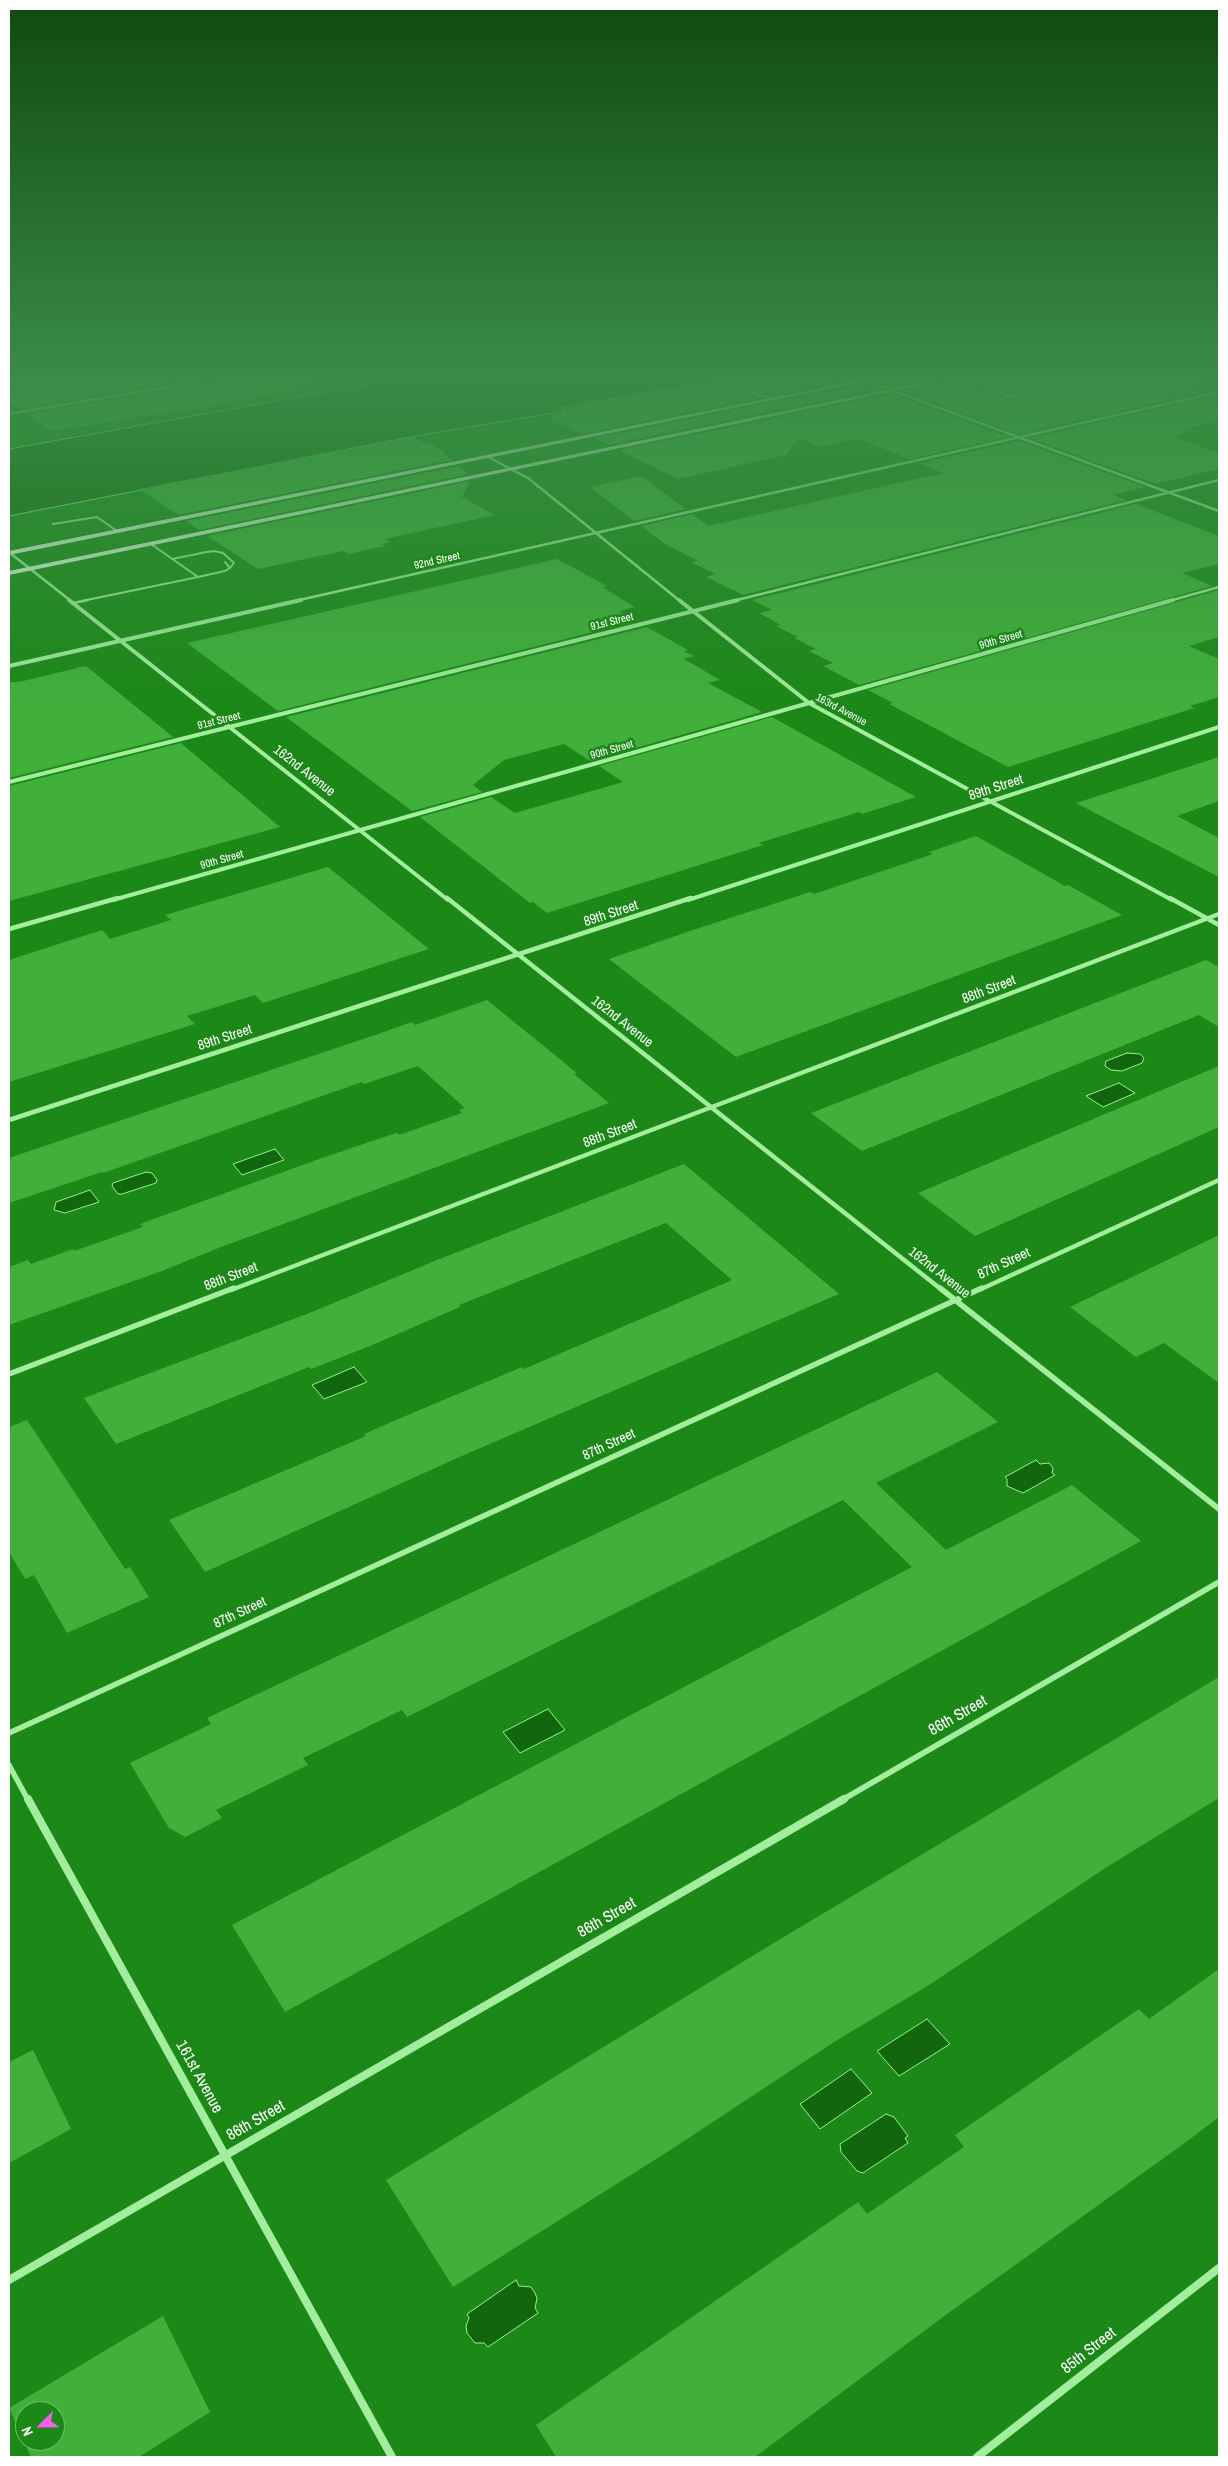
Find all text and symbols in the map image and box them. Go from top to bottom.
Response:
street label: 92nd Street [413,549,461,573]
street label: 91st Street [589,610,635,634]
street label: 90th Street [978,628,1024,652]
street label: 163rd Avenue [813,691,869,729]
street label: 91st Street [196,709,242,733]
street label: 90th Street [589,738,635,762]
street label: 162nd Avenue [270,742,338,800]
street label: 89th Street [967,771,1025,805]
street label: 90th Street [199,848,245,872]
street label: 89th Street [582,897,640,931]
street label: 88th Street [960,972,1018,1008]
street label: 162nd Avenue [588,993,656,1051]
street label: 89th Street [196,1021,254,1055]
street label: 88th Street [581,1116,639,1152]
street label: 162nd Avenue [905,1244,973,1302]
street label: 87th Street [975,1245,1033,1283]
street label: 88th Street [202,1259,260,1295]
street label: 87th Street [580,1426,638,1464]
street label: 87th Street [211,1594,269,1632]
street label: 86th Street [925,1692,991,1740]
street label: 86th Street [574,1894,640,1942]
street label: 161st Avenue [171,2037,227,2117]
street label: 86th Street [223,2097,289,2145]
street label: 85th Street [1058,2324,1120,2378]
north arrow [15,2401,65,2451]
text: N [17,2424,37,2439]

